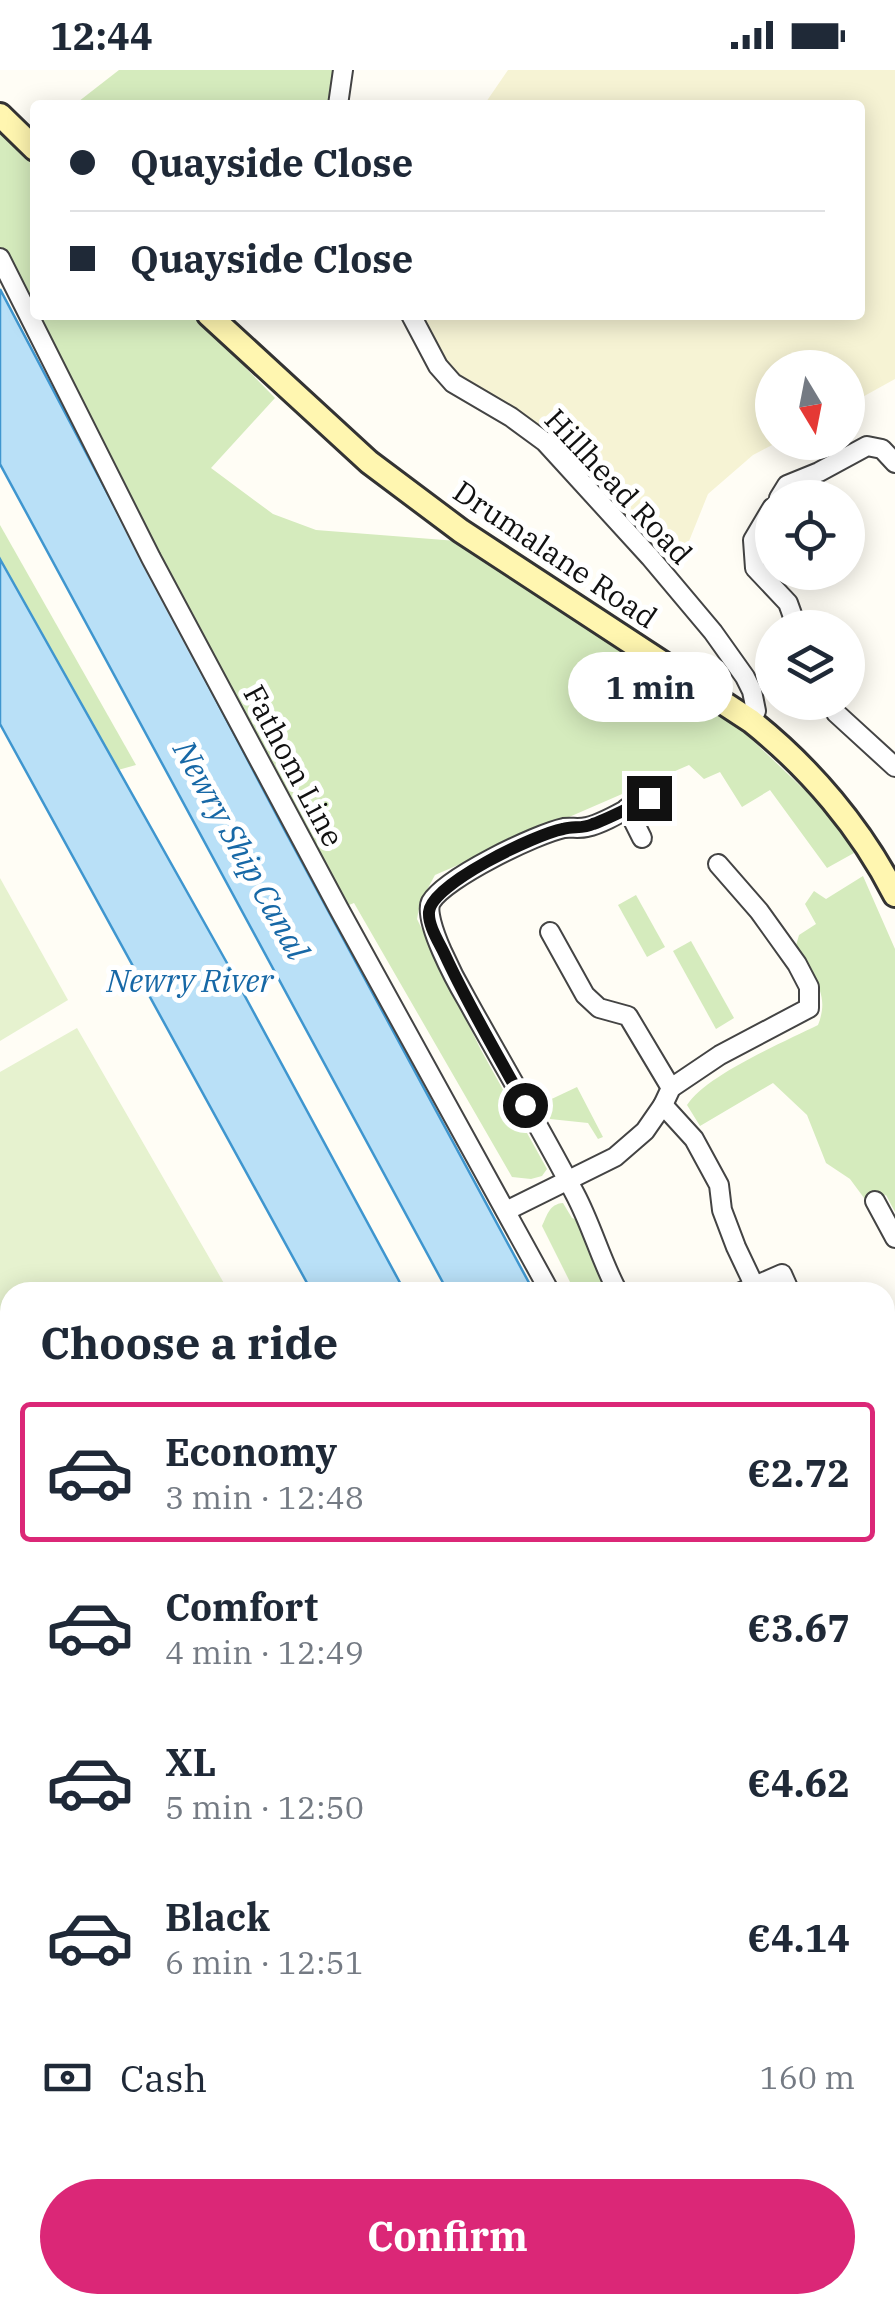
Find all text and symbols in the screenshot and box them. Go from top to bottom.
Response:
text: 12:44 [50,11,153,60]
text: Quayside Close [130,138,413,187]
text: Quayside Close [130,234,413,283]
north arrow [755,350,865,460]
map controls [755,350,865,720]
street label: Hillhead Road [537,400,701,572]
street label: Drumalane Road [446,471,665,636]
button: locate [755,480,865,590]
button: layers [755,610,865,720]
callout: 1 min [566,653,732,723]
text: 1 min [606,666,695,708]
street label: Fathom Line [235,678,353,853]
water label: Newry Ship Canal [164,732,320,967]
route end [627,776,672,821]
water label: Newry River [105,959,275,1001]
route start [503,1083,548,1128]
text: Choose a ride [40,1313,338,1371]
icon: car [45,1427,135,1517]
text: Economy [165,1427,337,1476]
text: €2.72 [747,1448,850,1497]
text: 3 min · 12:48 [165,1476,364,1518]
icon: car [45,1582,135,1672]
text: Comfort [165,1582,318,1631]
text: €3.67 [747,1603,850,1652]
text: 4 min · 12:49 [165,1631,364,1673]
icon: car [45,1737,135,1827]
text: XL [165,1737,216,1786]
text: €4.62 [747,1758,850,1807]
text: 5 min · 12:50 [165,1786,364,1828]
icon: car [45,1892,135,1982]
text: Black [165,1892,270,1941]
text: €4.14 [747,1913,850,1962]
text: 6 min · 12:51 [165,1941,364,1983]
icon: cash [40,2050,95,2105]
text: Cash [120,2053,207,2102]
text: 160 m [759,2056,855,2098]
button: Confirm [40,2179,855,2294]

